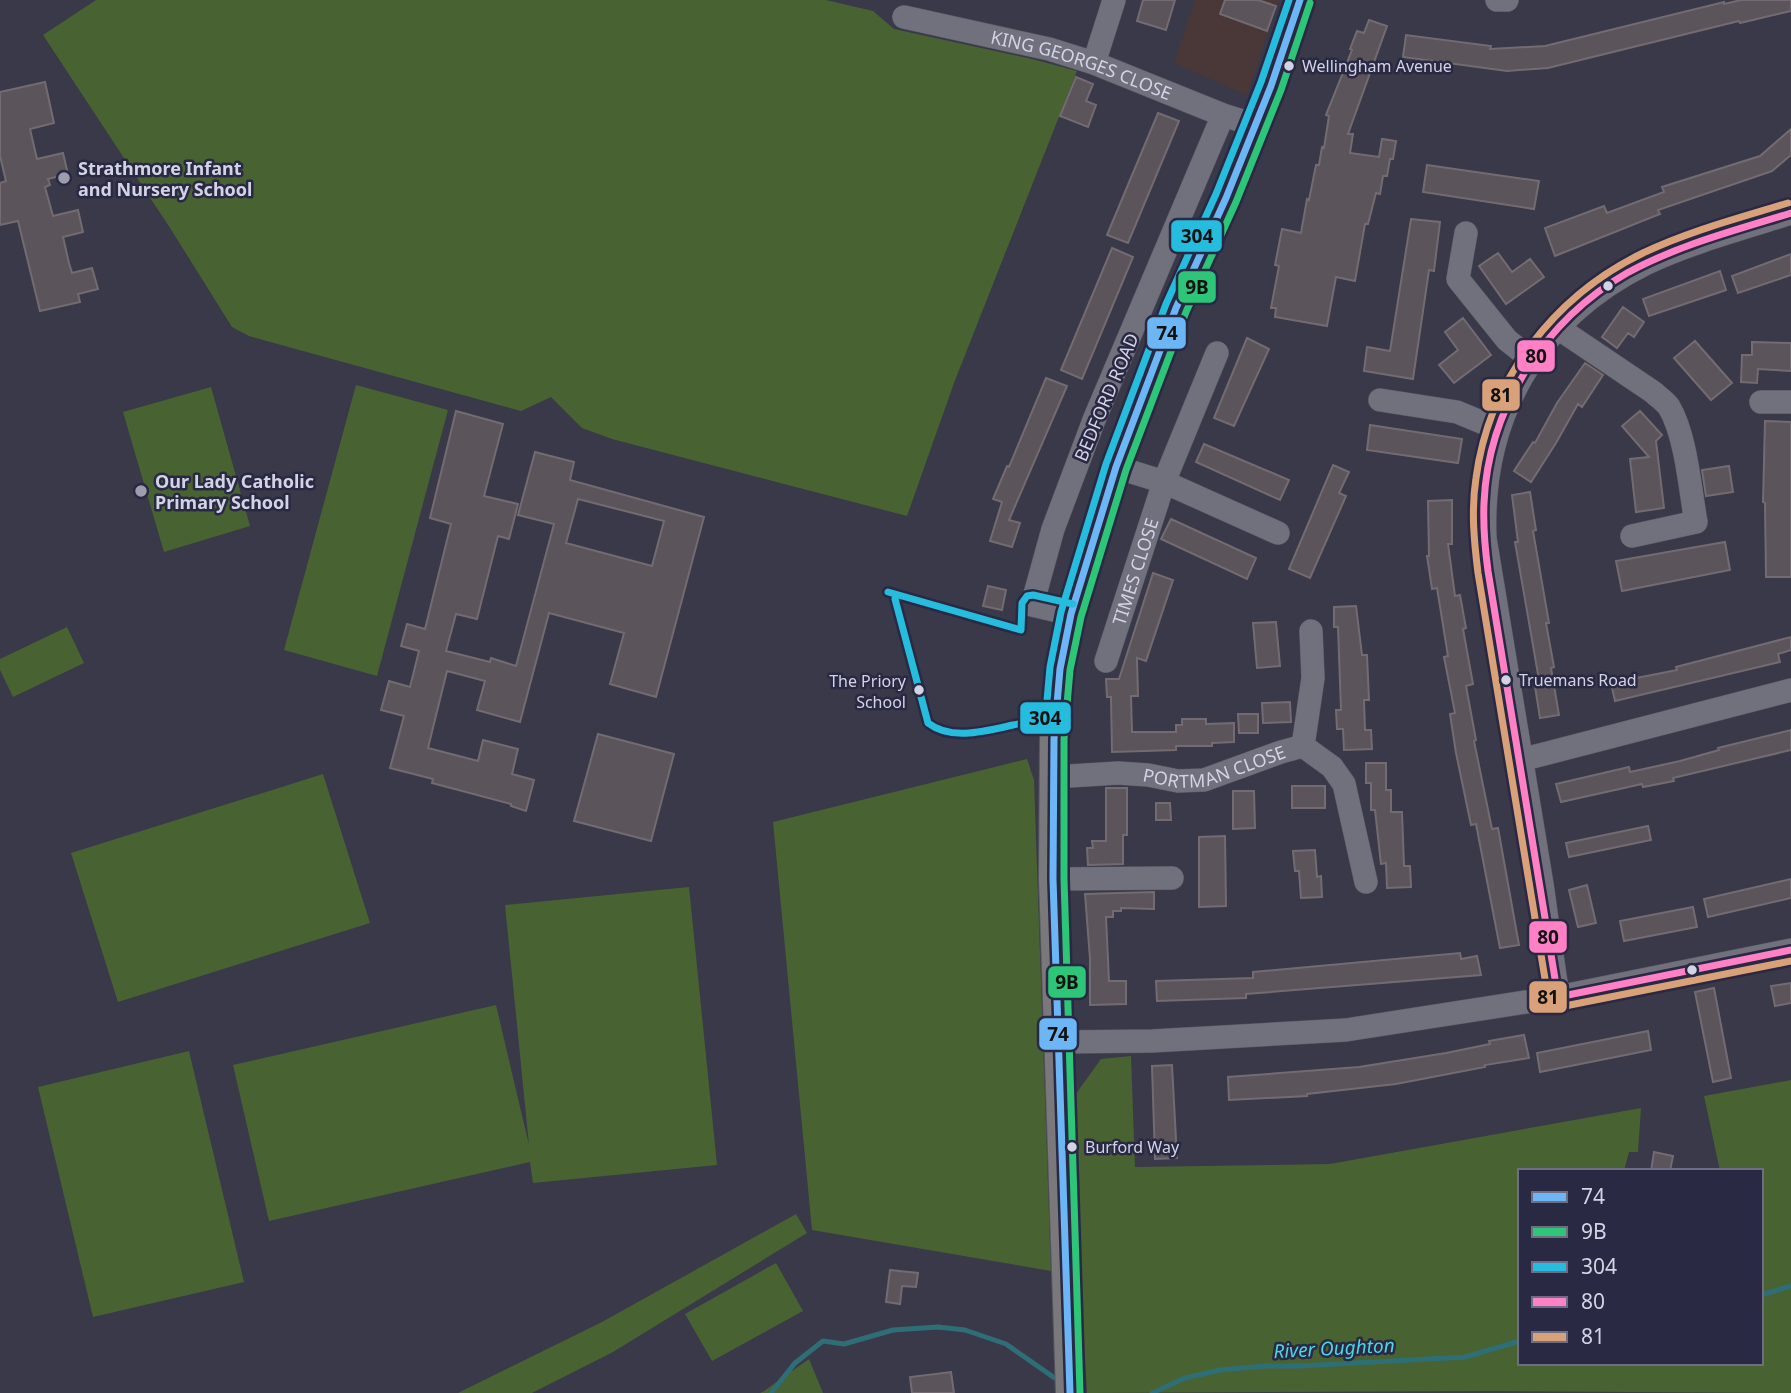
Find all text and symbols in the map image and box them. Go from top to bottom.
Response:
street label: KING GEORGES CLOSE [989,25,1175,105]
place label: Wellingham Avenue [1302,55,1452,77]
marker: Wellingham Avenue [1282,59,1296,73]
place label: Strathmore Infant and Nursery School [78,156,252,201]
marker: Strathmore Infant and Nursery School [56,170,72,186]
line badge: 304 [1170,219,1223,253]
text: 304 [1181,223,1213,249]
line badge: 9B [1177,270,1217,304]
text: 9B [1185,274,1209,300]
unlabelled marker [1601,279,1615,293]
line badge: 74 [1146,316,1187,350]
text: 74 [1156,320,1178,346]
street label: BEDFORD ROAD [1068,329,1144,465]
line badge: 80 [1516,339,1556,373]
text: 80 [1525,343,1547,369]
line badge: 81 [1481,378,1521,412]
text: 81 [1490,382,1512,408]
place label: Our Lady Catholic Primary School [155,469,314,514]
marker: Our Lady Catholic Primary School [133,483,149,499]
street label: TIMES CLOSE [1106,515,1164,628]
place label: Truemans Road [1519,669,1637,691]
place label: The Priory School [829,670,907,713]
marker: Truemans Road [1499,673,1513,687]
marker: The Priory School [912,683,926,697]
line badge: 304 [1019,701,1072,735]
text: 304 [1029,705,1061,731]
street label: PORTMAN CLOSE [1141,739,1289,793]
line badge: 80 [1528,920,1568,954]
text: 80 [1537,924,1559,950]
unlabelled marker [1685,963,1699,977]
line badge: 9B [1047,965,1087,999]
text: 9B [1055,969,1079,995]
line badge: 81 [1528,980,1568,1014]
text: 81 [1537,984,1559,1010]
line badge: 74 [1038,1017,1078,1051]
text: 74 [1047,1021,1069,1047]
place label: Burford Way [1085,1136,1180,1158]
marker: Burford Way [1065,1140,1079,1154]
legend [1518,1169,1763,1365]
text: 74 [1581,1182,1605,1210]
text: 9B [1581,1217,1607,1245]
text: 304 [1581,1252,1617,1280]
text: 80 [1581,1287,1605,1315]
text: 81 [1581,1322,1605,1350]
water label: River Oughton [1273,1332,1395,1364]

